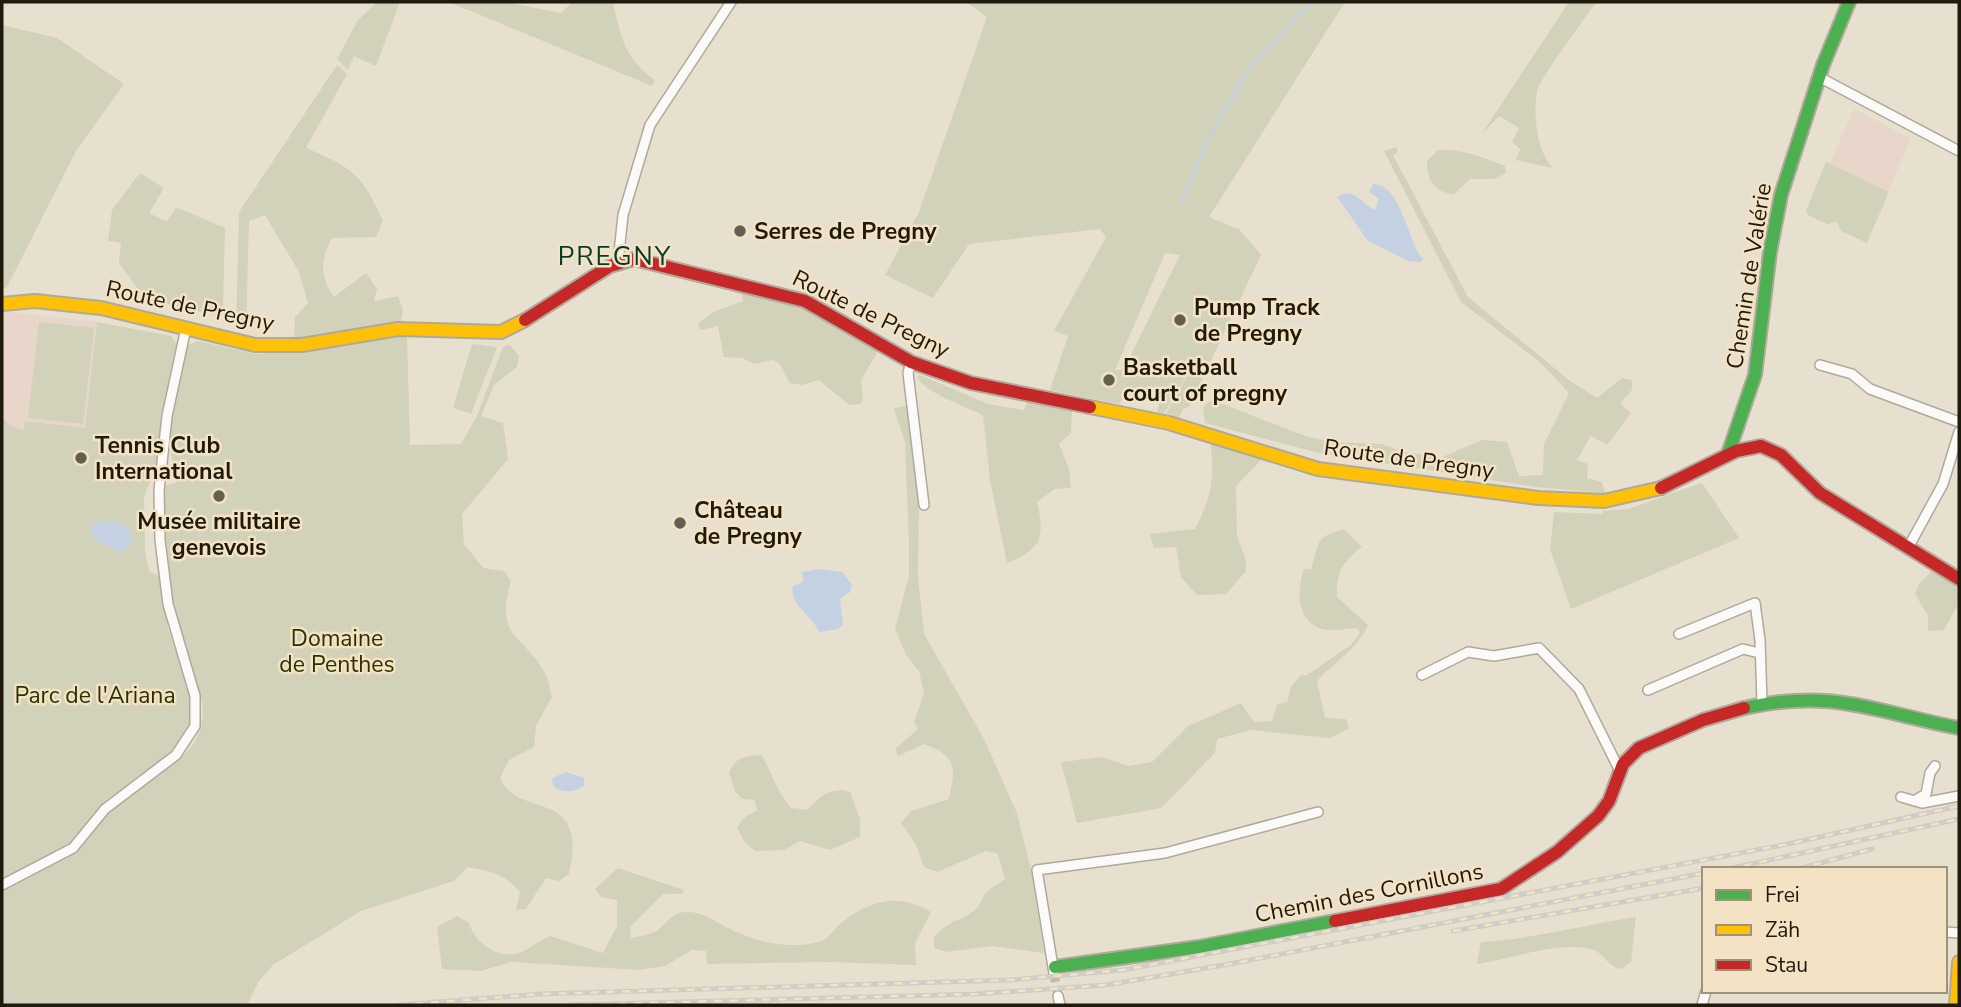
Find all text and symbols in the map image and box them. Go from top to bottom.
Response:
street label: Chemin de Valérie [1719,181,1779,371]
place label: Serres de Pregny [754,216,937,247]
marker: Serres de Pregny [732,223,748,239]
district label: PREGNY [558,239,672,274]
street label: Route de Pregny [787,263,955,366]
street label: Route de Pregny [103,273,277,339]
place label: Pump Track de Pregny [1194,292,1320,349]
marker: Pump Track de Pregny [1172,312,1188,328]
place label: Basketball court of pregny [1123,352,1288,409]
marker: Basketball court of pregny [1101,372,1117,388]
place label: Tennis Club International [95,430,233,487]
street label: Route de Pregny [1322,432,1496,486]
marker: Tennis Club International [73,450,89,466]
marker: Musée militaire genevois [211,488,227,504]
place label: Château de Pregny [694,495,803,552]
place label: Musée militaire genevois [137,506,301,563]
marker: Château de Pregny [672,515,688,531]
park label: Domaine de Penthes [279,623,395,680]
park label: Parc de l'Ariana [14,680,176,711]
street label: Chemin des Cornillons [1252,856,1486,930]
legend [1702,867,1947,993]
text: Frei [1765,881,1800,909]
text: Zäh [1765,916,1800,944]
text: Stau [1765,951,1808,979]

